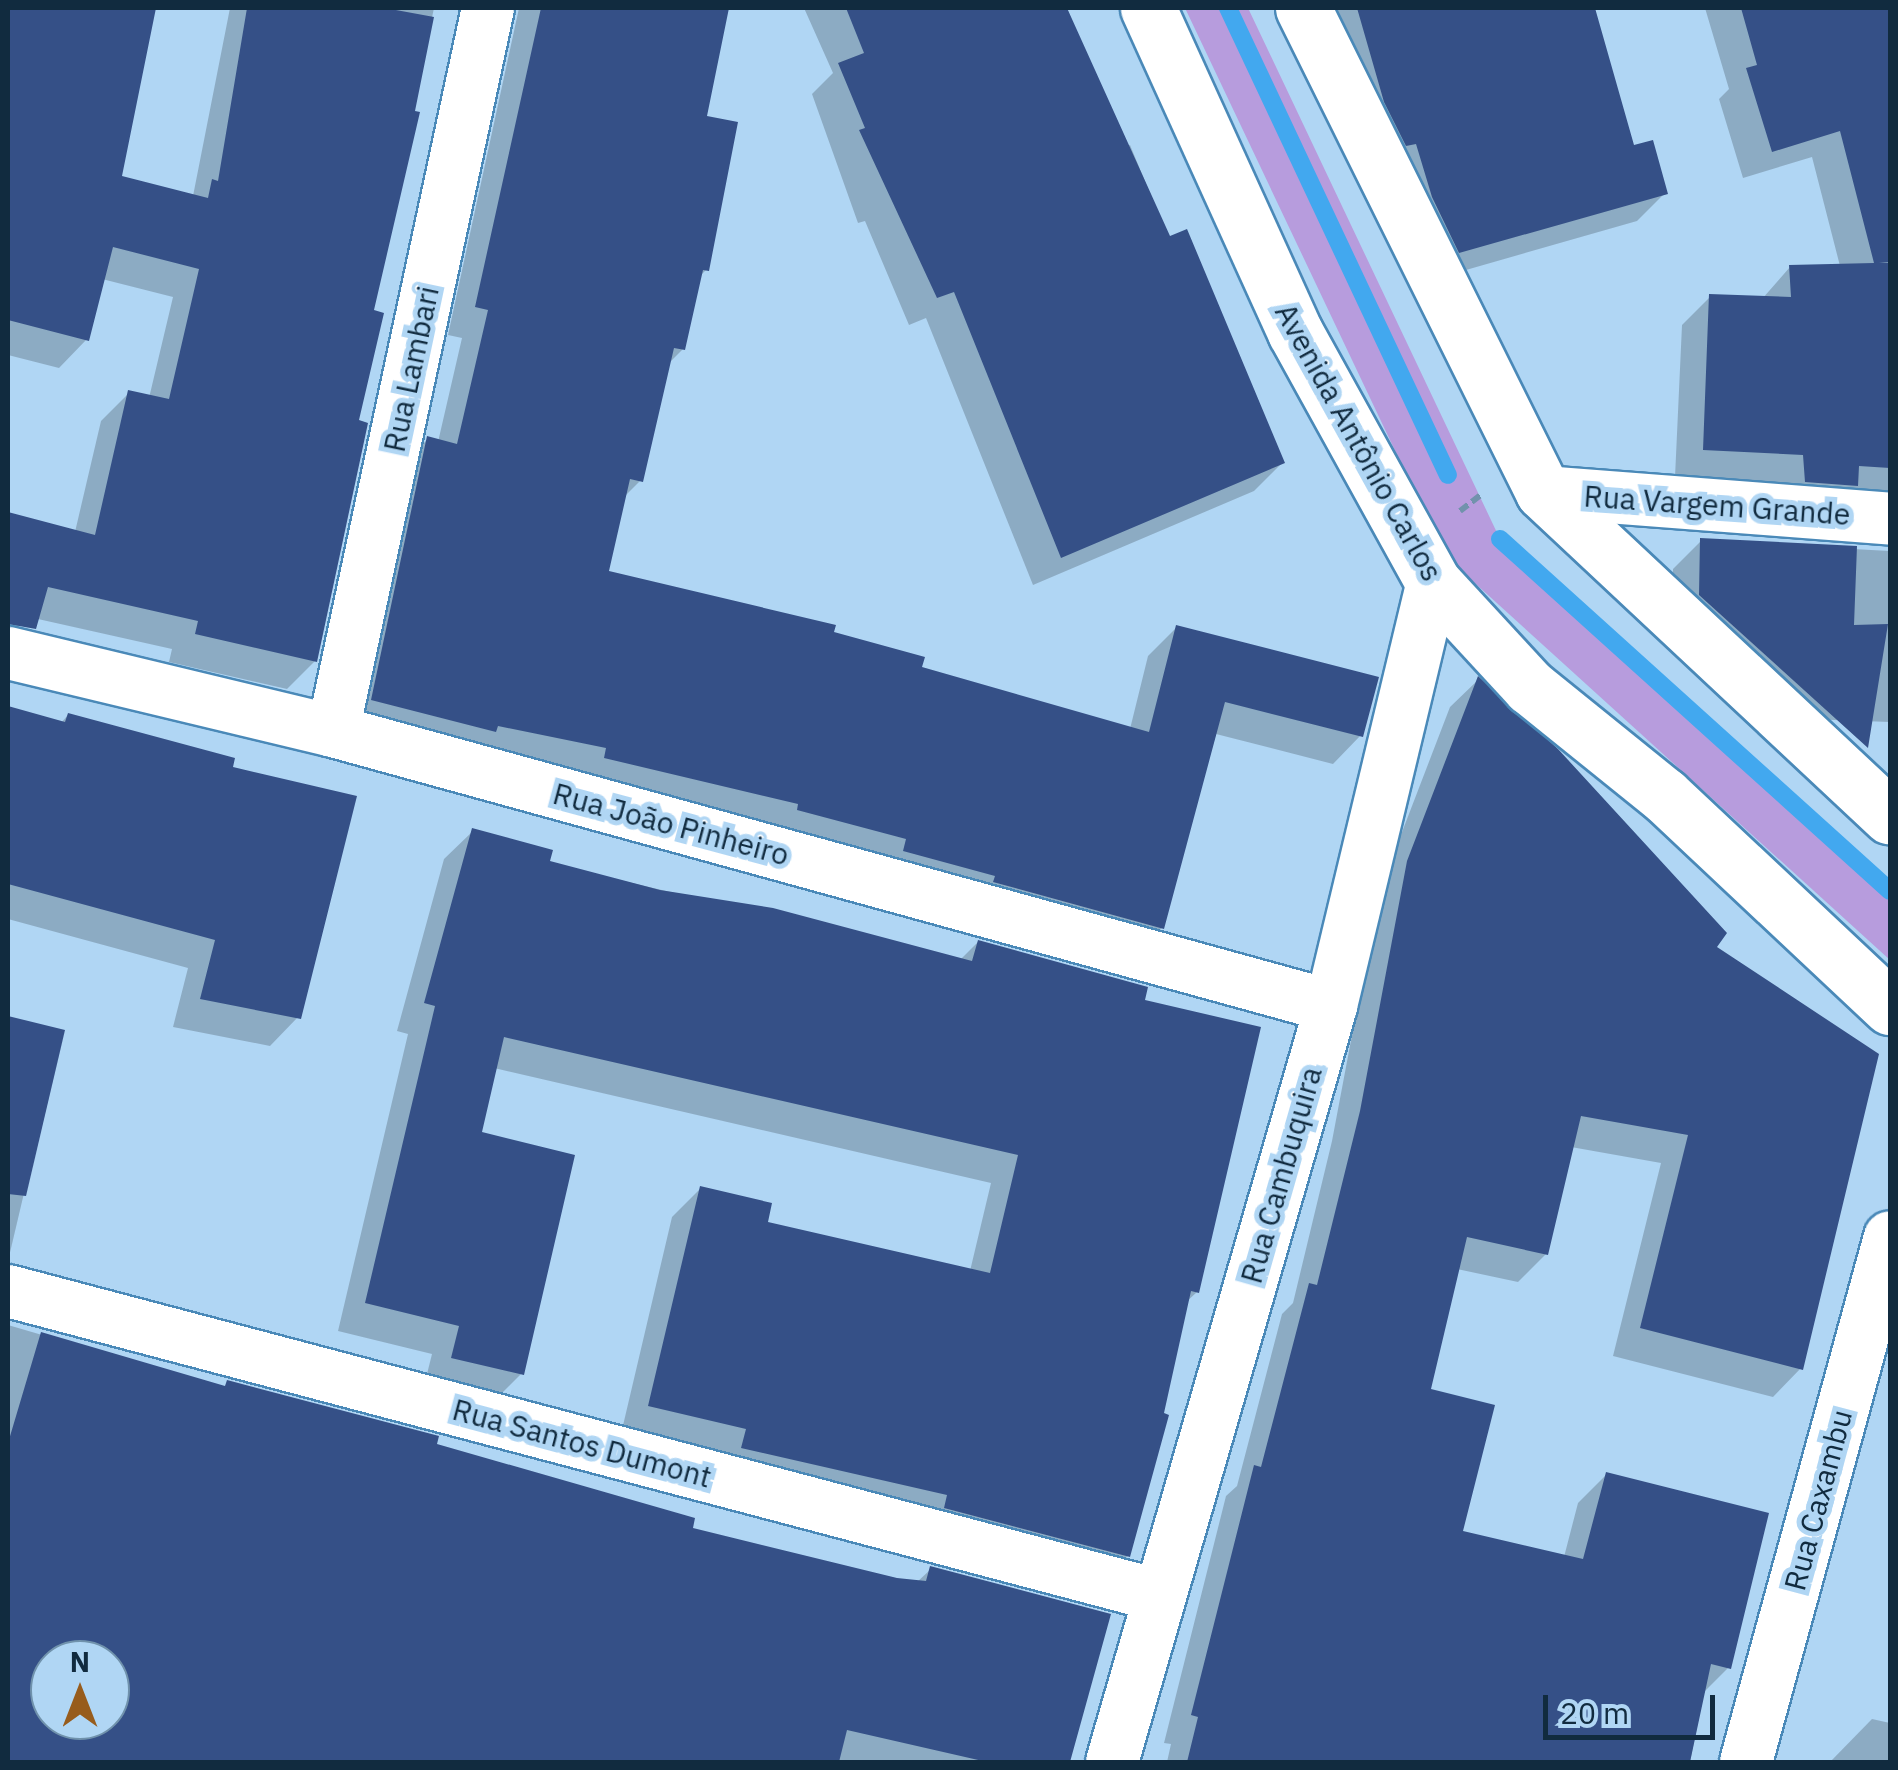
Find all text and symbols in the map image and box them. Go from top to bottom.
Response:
street label: Rua Lambari [376,283,446,455]
street label: Avenida Antônio Carlos [1268,297,1450,587]
street label: Rua Vargem Grande [1583,478,1851,532]
street label: Rua João Pinheiro [549,775,793,873]
street label: Rua Cambuquira [1233,1063,1329,1287]
street label: Rua Santos Dumont [449,1391,715,1495]
street label: Rua Caxambu [1777,1406,1859,1594]
north arrow [30,1640,130,1740]
text: N [70,1643,90,1680]
scale bar [1548,1675,1720,1737]
text: 20 m [1560,1693,1629,1732]

